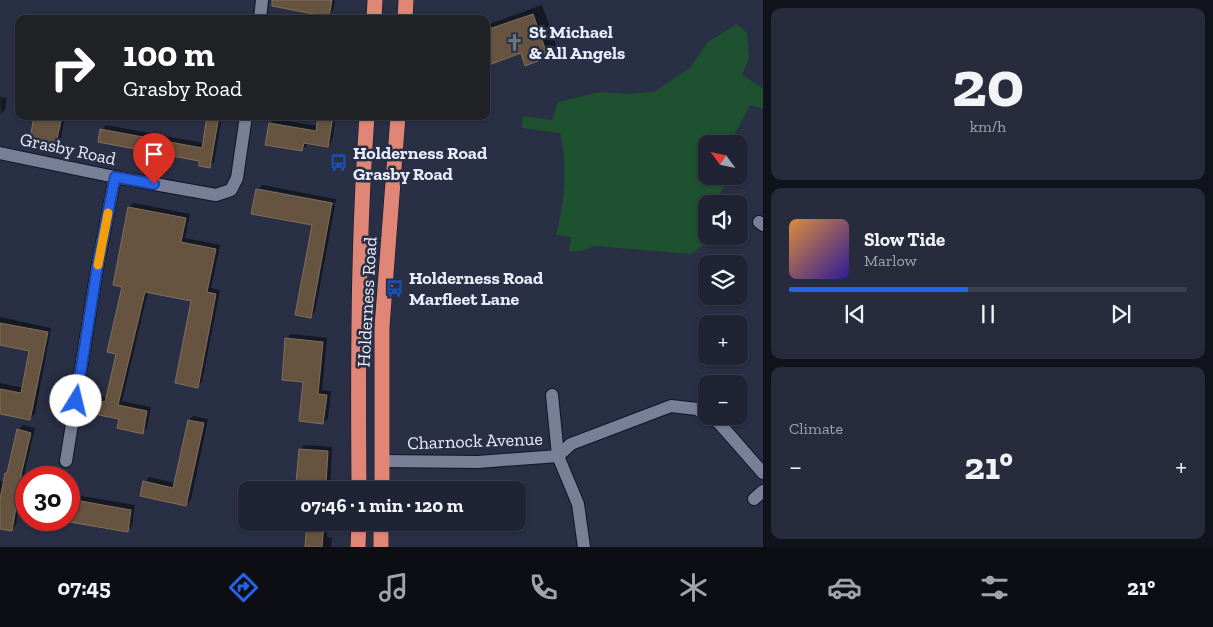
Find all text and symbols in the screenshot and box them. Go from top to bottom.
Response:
place label: St Michael & All Angels [529,21,625,64]
church icon: St Michael & All Angels [505,32,525,52]
text: 100 m [123,33,215,75]
icon: right [40,35,105,100]
text: 20 [952,45,1024,123]
text: Grasby Road [123,75,242,102]
text: km/h [970,117,1006,136]
street label: Grasby Road [18,128,118,170]
pin [133,133,175,184]
north arrow [698,135,748,185]
map controls [698,135,748,425]
icon: arrive [140,140,168,168]
place label: Holderness Road Grasby Road [353,142,488,185]
bus stop icon: Holderness Road Grasby Road [329,153,349,173]
button: sound [698,195,748,245]
text: Slow Tide [864,228,945,251]
street label: Holderness Road [353,236,381,368]
text: Marlow [864,251,917,270]
button: layers [698,255,748,305]
place label: Holderness Road Marfleet Lane [409,267,544,310]
bus stop icon: Holderness Road Marfleet Lane [385,278,405,298]
icon: previous [841,300,869,328]
icon: pause [974,300,1002,328]
icon: next [1107,300,1135,328]
button: + [698,315,748,365]
position arrow [49,374,101,426]
button: − [698,375,748,425]
text: Climate [789,419,843,438]
street label: Charnock Avenue [407,428,543,454]
text: 21° [964,443,1013,489]
text: − [789,450,802,483]
text: + [1175,450,1187,483]
speed limit sign: 30 [15,466,80,531]
text: 07:46 · 1 min · 120 m [301,494,463,517]
icon: directions [226,570,261,605]
icon: music [376,570,411,605]
icon: phone [526,570,561,605]
icon: climate [676,570,711,605]
icon: car [827,570,862,605]
icon: filters [977,570,1012,605]
text: 07:45 [58,574,111,601]
text: 21° [1127,574,1155,601]

